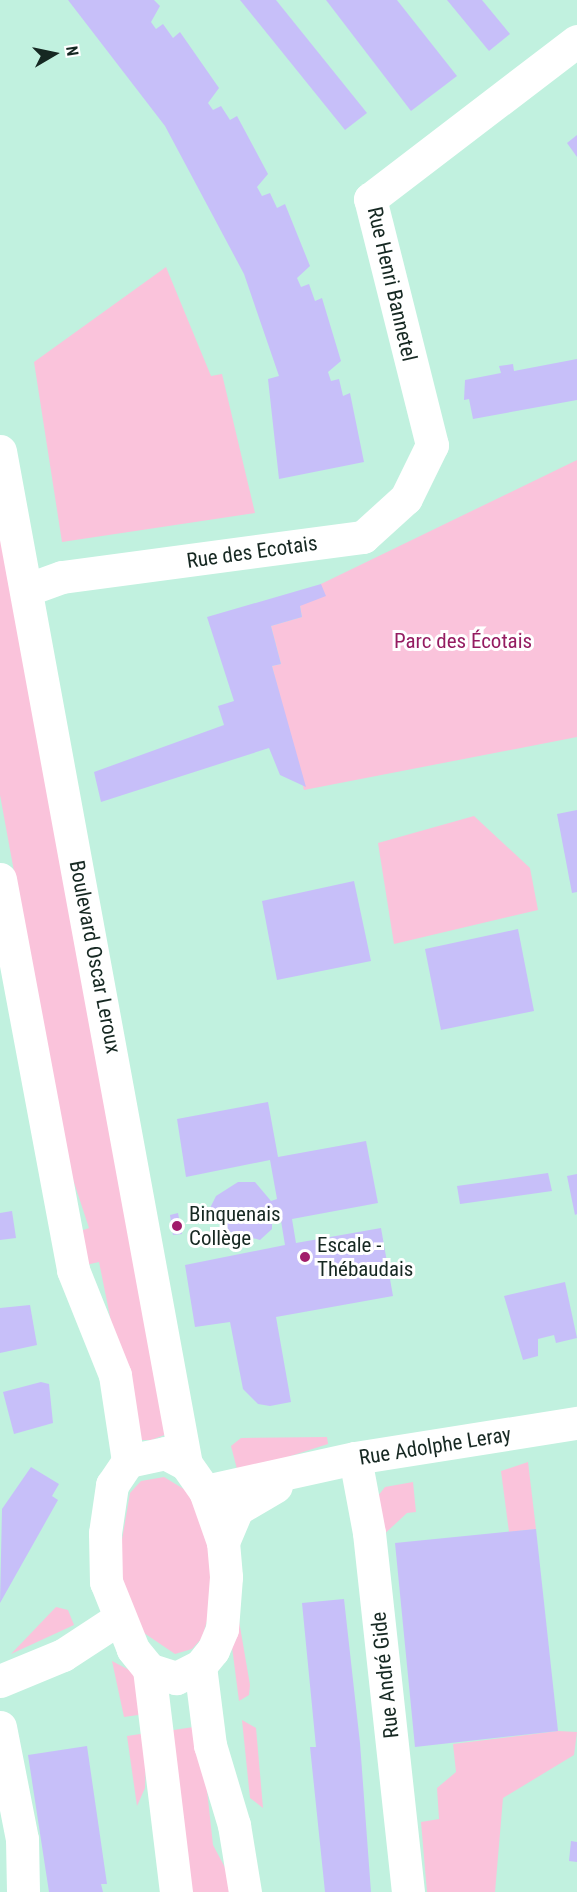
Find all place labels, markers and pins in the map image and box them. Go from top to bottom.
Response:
place label: Binquenais Collège [189,1201,281,1251]
marker: Binquenais Collège [170,1219,184,1233]
place label: Escale - Thébaudais [317,1232,413,1282]
marker: Escale - Thébaudais [298,1250,312,1264]

